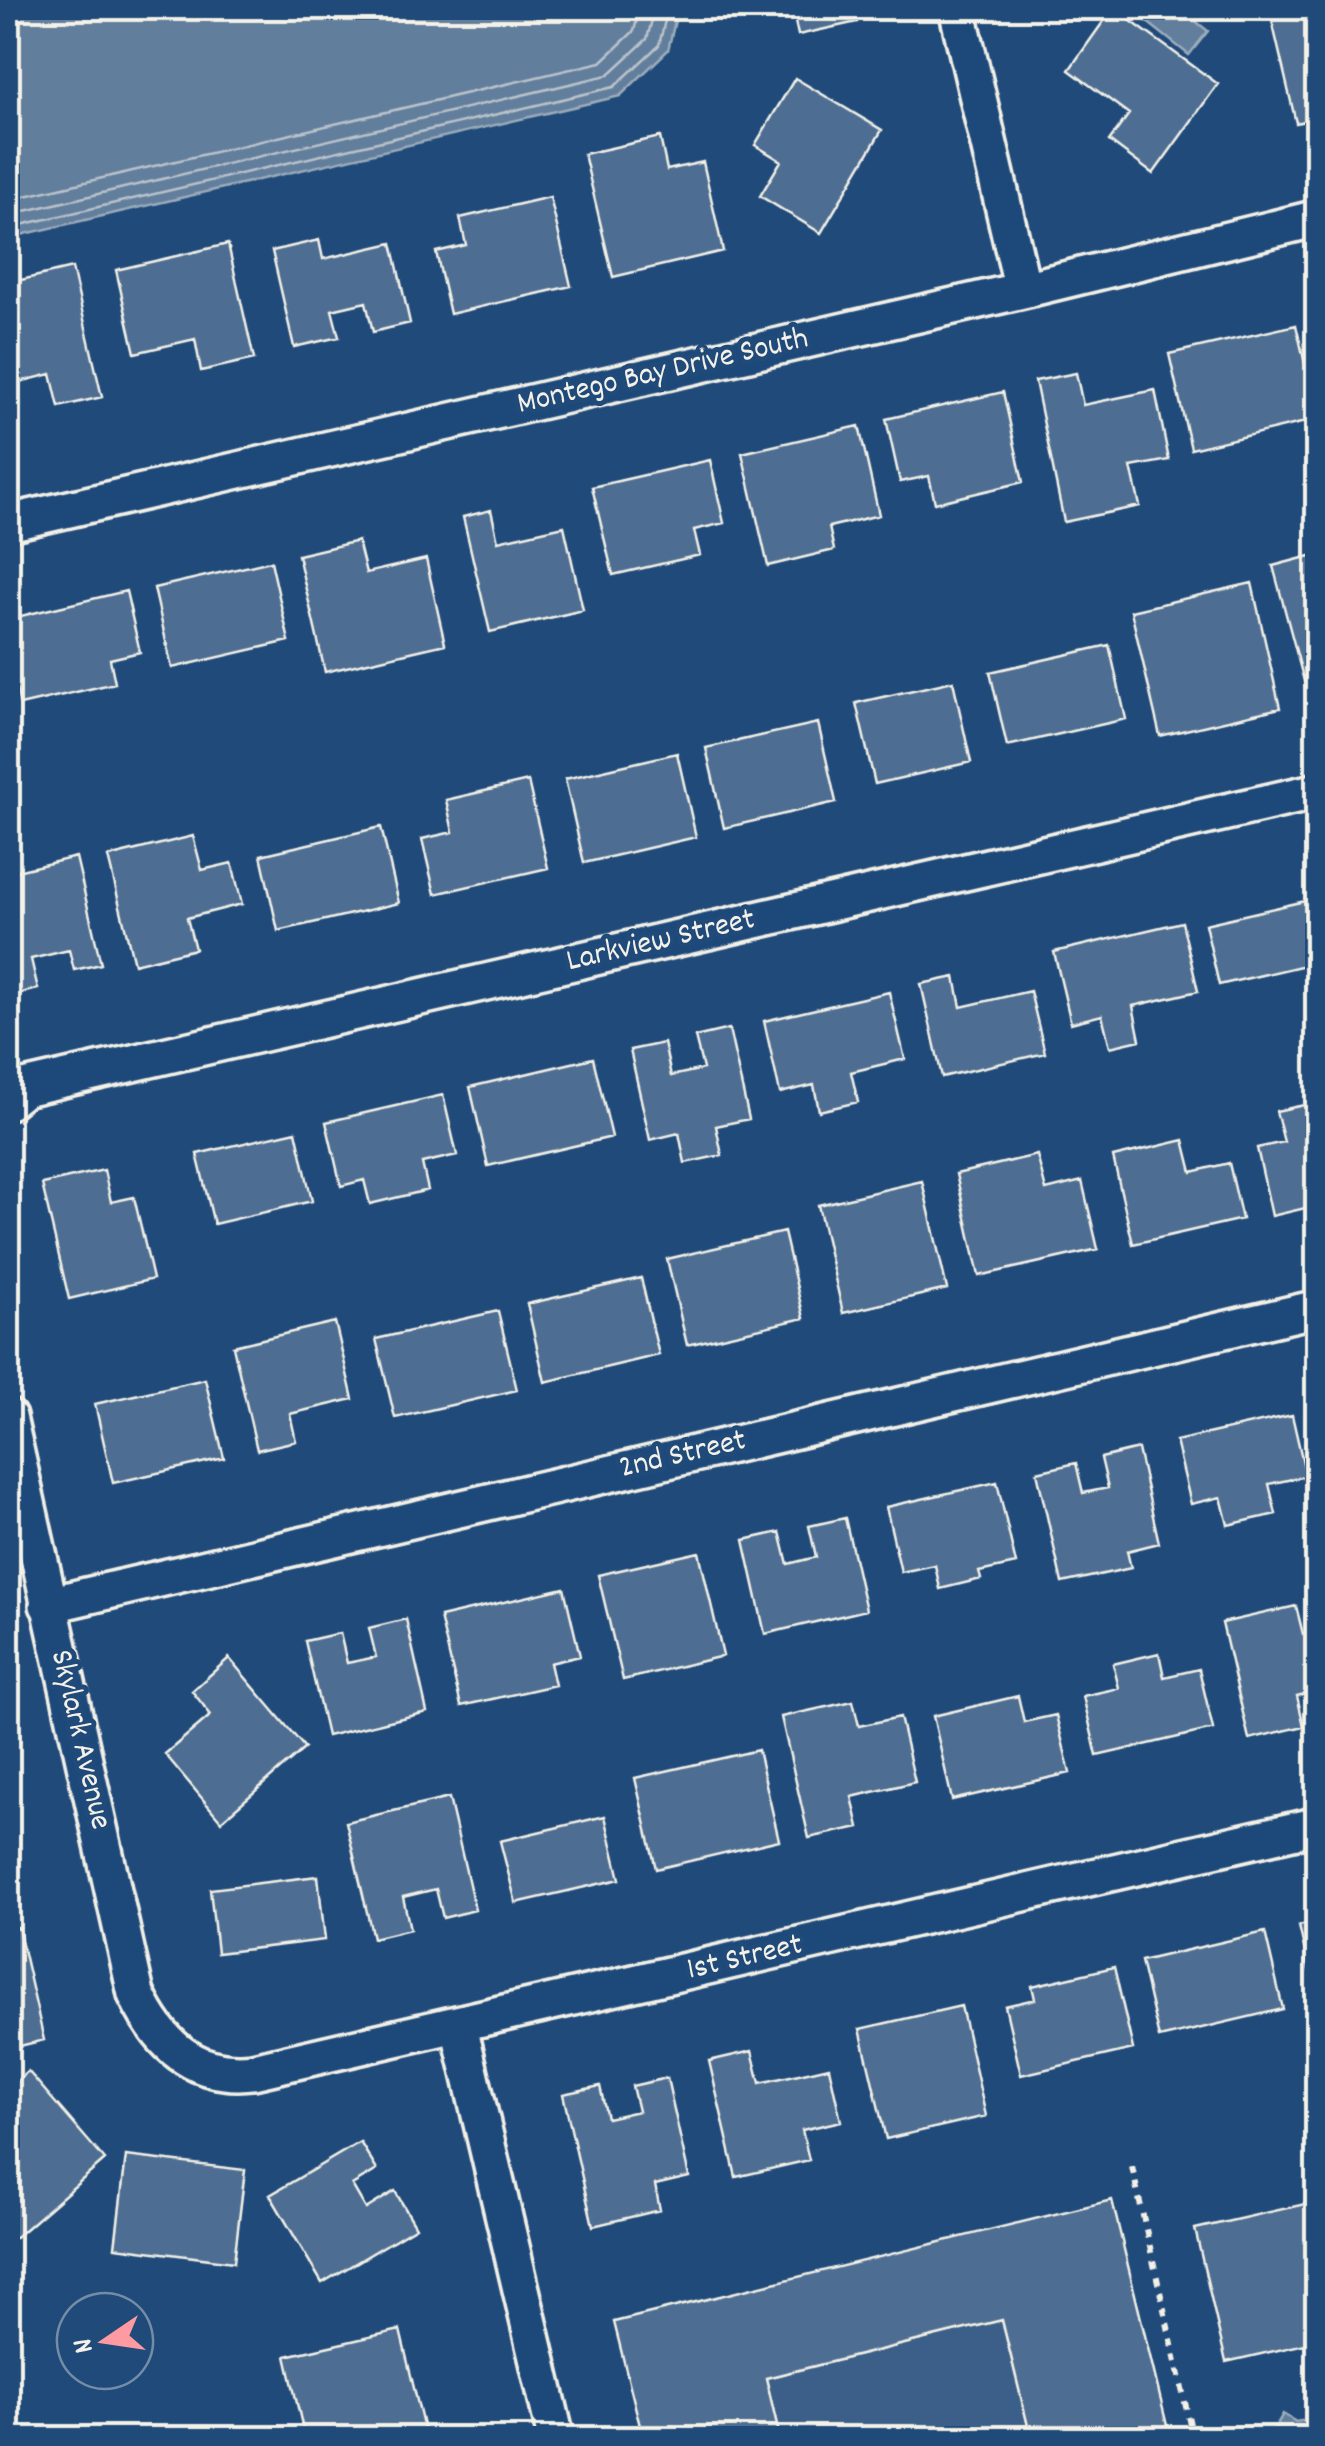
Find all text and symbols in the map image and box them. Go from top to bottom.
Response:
street label: Montego Bay Drive South [513,317,813,429]
street label: Larkview Street [562,898,760,986]
street label: 2nd Street [615,1419,751,1493]
street label: Skylark Avenue [36,1646,122,1834]
street label: 1st Street [683,1923,808,1995]
north arrow [55,2291,155,2391]
text: N [64,2334,107,2357]

